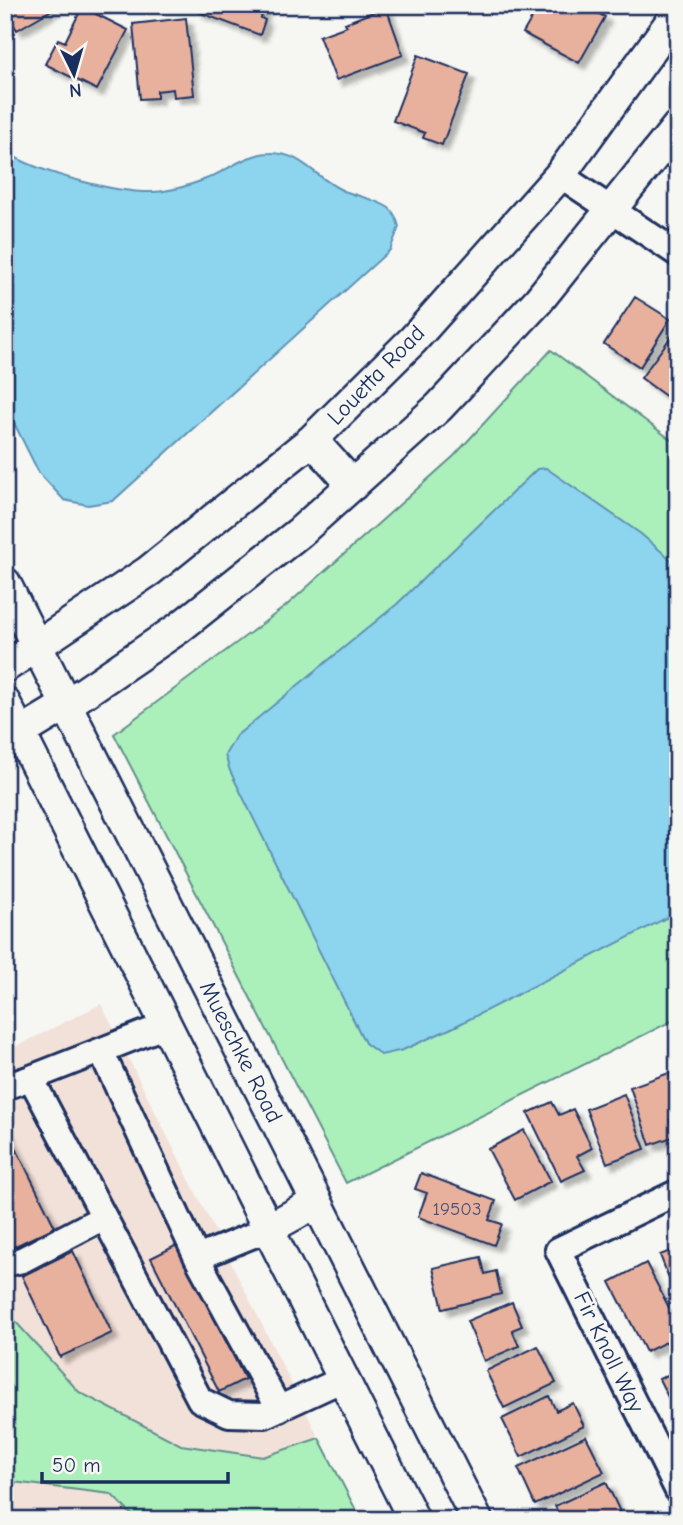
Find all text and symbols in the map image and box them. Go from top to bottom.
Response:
north arrow [38,38,108,108]
text: N [68,78,83,101]
street label: Louetta Road [322,319,430,431]
street label: Mueschke Road [194,977,288,1127]
house number: 19503 [432,1198,482,1220]
street label: Fir Knoll Way [568,1287,650,1418]
scale bar [42,1441,228,1485]
text: 50 m [52,1453,101,1477]

